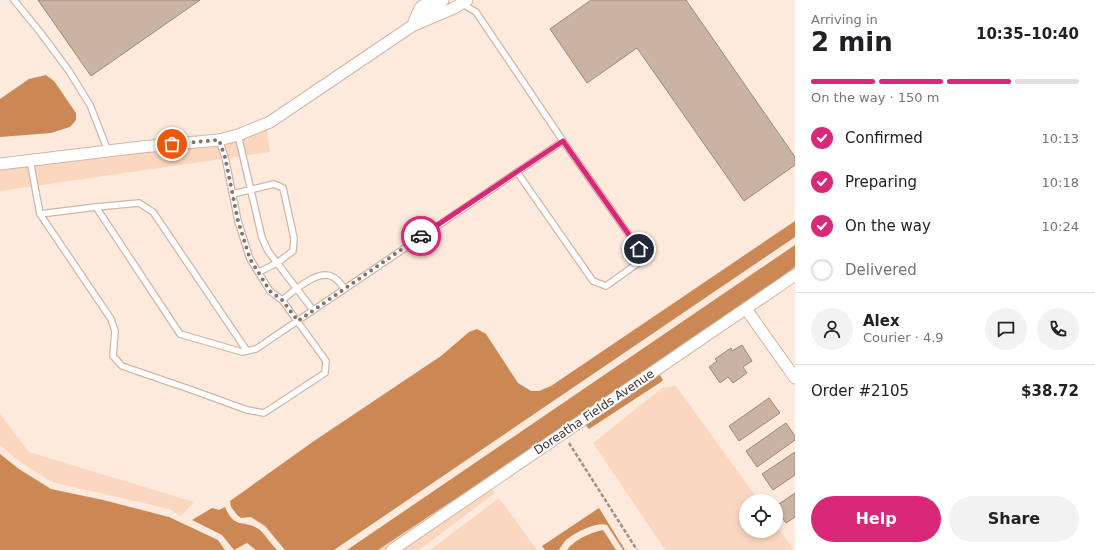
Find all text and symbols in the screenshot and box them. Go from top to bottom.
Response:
text: Arriving in [811,12,878,27]
text: 10:35–10:40 [976,25,1079,43]
text: 2 min [811,27,893,57]
text: On the way · 150 m [811,90,939,105]
pin [155,127,189,161]
icon: check [811,127,833,149]
text: Confirmed [845,129,923,147]
text: 10:13 [1042,131,1079,146]
icon: bag [161,133,183,155]
icon: check [811,171,833,193]
text: Preparing [845,173,917,191]
text: 10:18 [1042,175,1079,190]
icon: check [811,215,833,237]
courier [401,216,441,256]
text: On the way [845,217,931,235]
text: 10:24 [1042,219,1079,234]
icon: car [410,225,432,247]
pin [622,232,656,266]
icon: home [628,238,650,260]
text: Delivered [845,261,917,279]
button: person [811,308,853,350]
button: chat [985,308,1027,350]
button: phone [1037,308,1079,350]
text: Alex [863,312,900,330]
text: Courier · 4.9 [863,330,944,345]
street label: Doreatha Fields Avenue [531,367,657,457]
text: Order #2105 [811,382,909,400]
text: $38.72 [1021,382,1079,400]
map controls [739,494,783,538]
button: locate [739,494,783,538]
button: Help [811,496,941,542]
button: Share [949,496,1079,542]

